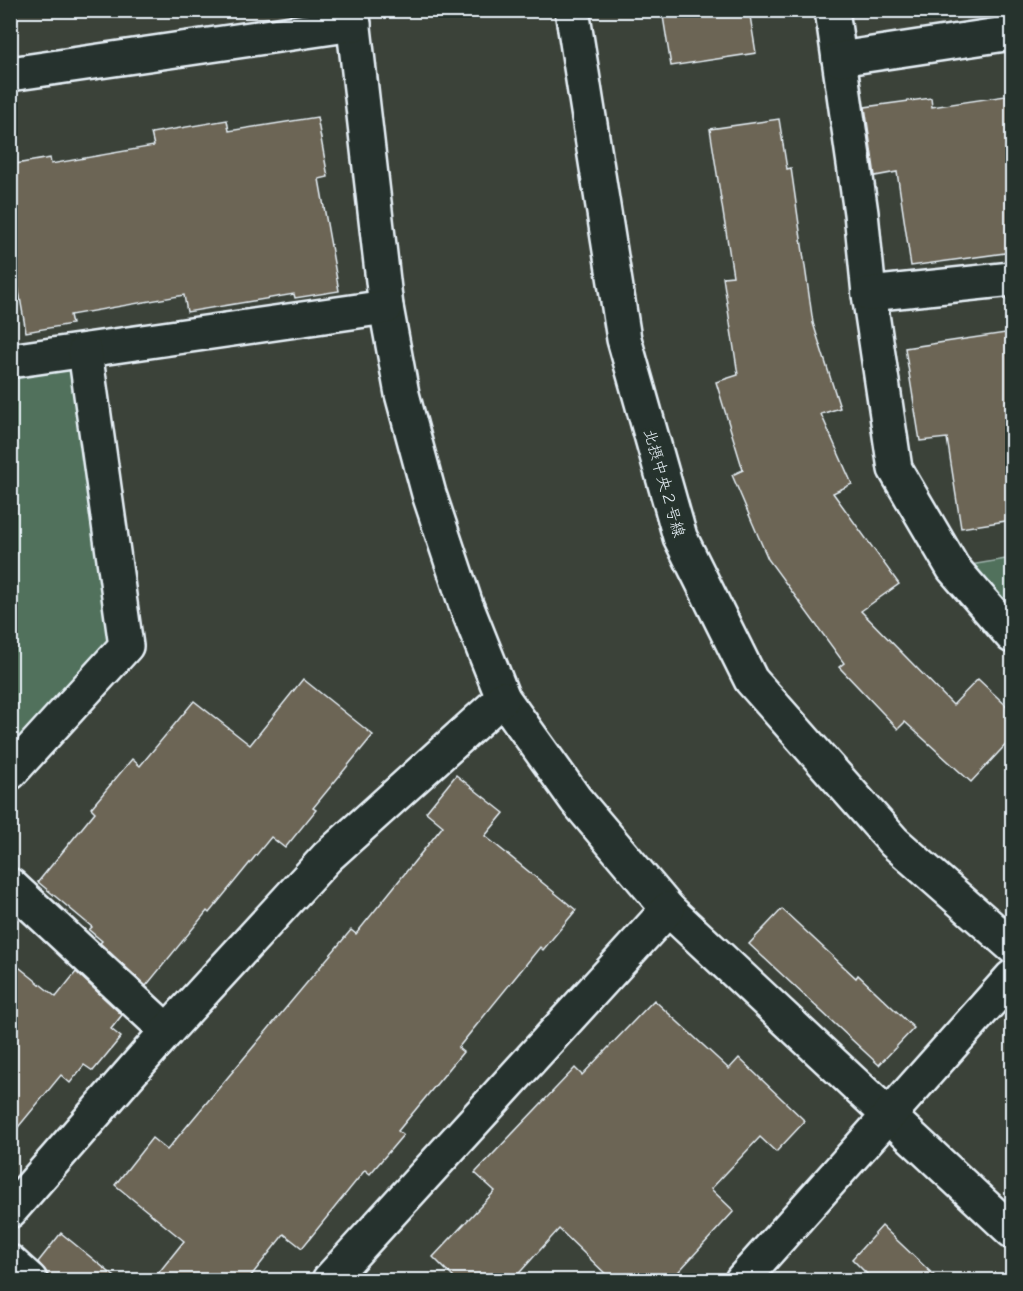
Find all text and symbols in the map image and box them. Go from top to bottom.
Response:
street label: 北摂中央２号線 [640,426,690,540]

